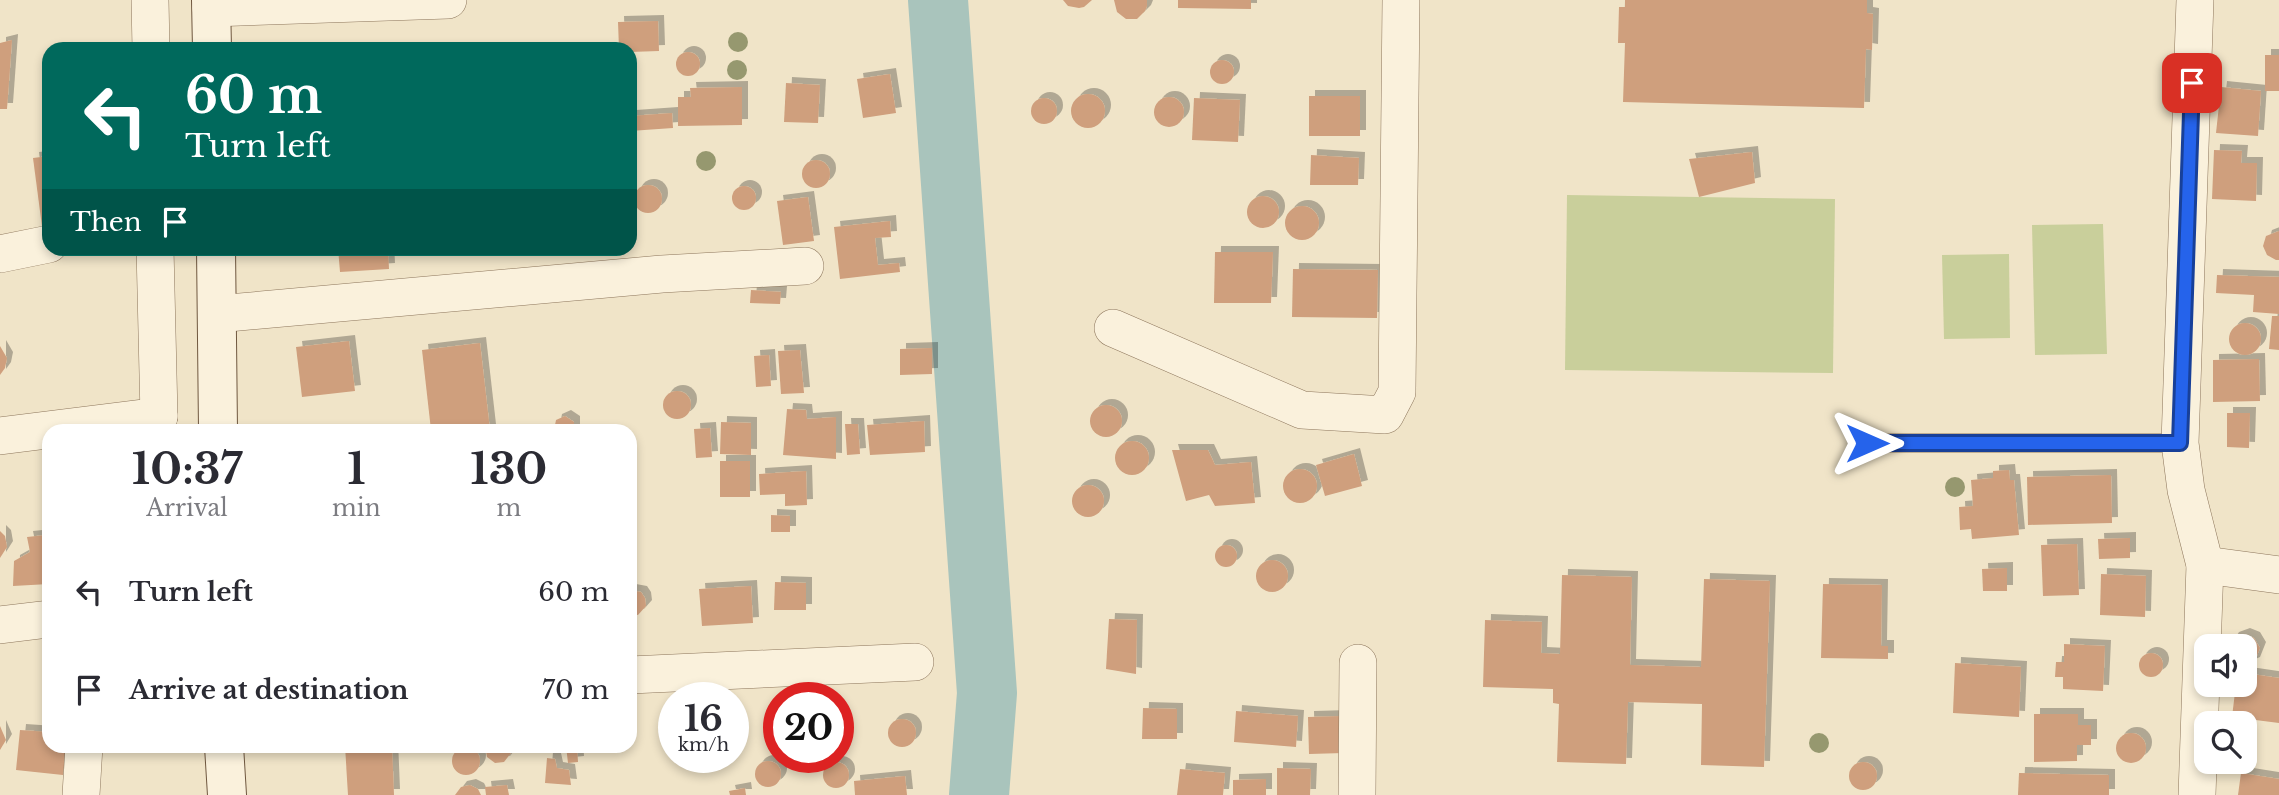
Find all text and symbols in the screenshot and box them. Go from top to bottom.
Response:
pin [2162,53,2222,113]
icon: arrive [2173,64,2211,102]
text: 60 m [185,65,322,126]
icon: left [70,70,161,161]
text: Turn left [185,126,331,166]
icon: arrive [156,203,194,241]
text: Then [70,206,142,238]
position arrow [1830,406,1904,480]
text: 10:37 [132,443,242,495]
text: 1 [347,443,365,495]
text: 130 [470,443,547,495]
text: Arrival [146,494,228,522]
text: min [332,494,380,522]
text: m [496,494,521,522]
icon: left [70,573,108,611]
text: Turn left [129,576,253,608]
text: 60 m [538,576,609,608]
map controls [2194,634,2257,774]
button: sound [2194,634,2257,697]
icon: arrive [70,671,108,709]
text: Arrive at destination [129,674,409,706]
text: 70 m [542,674,609,706]
speed limit sign: 20 [763,682,854,773]
text: 16 [684,697,723,740]
button: search [2194,711,2257,774]
text: km/h [678,734,729,756]

